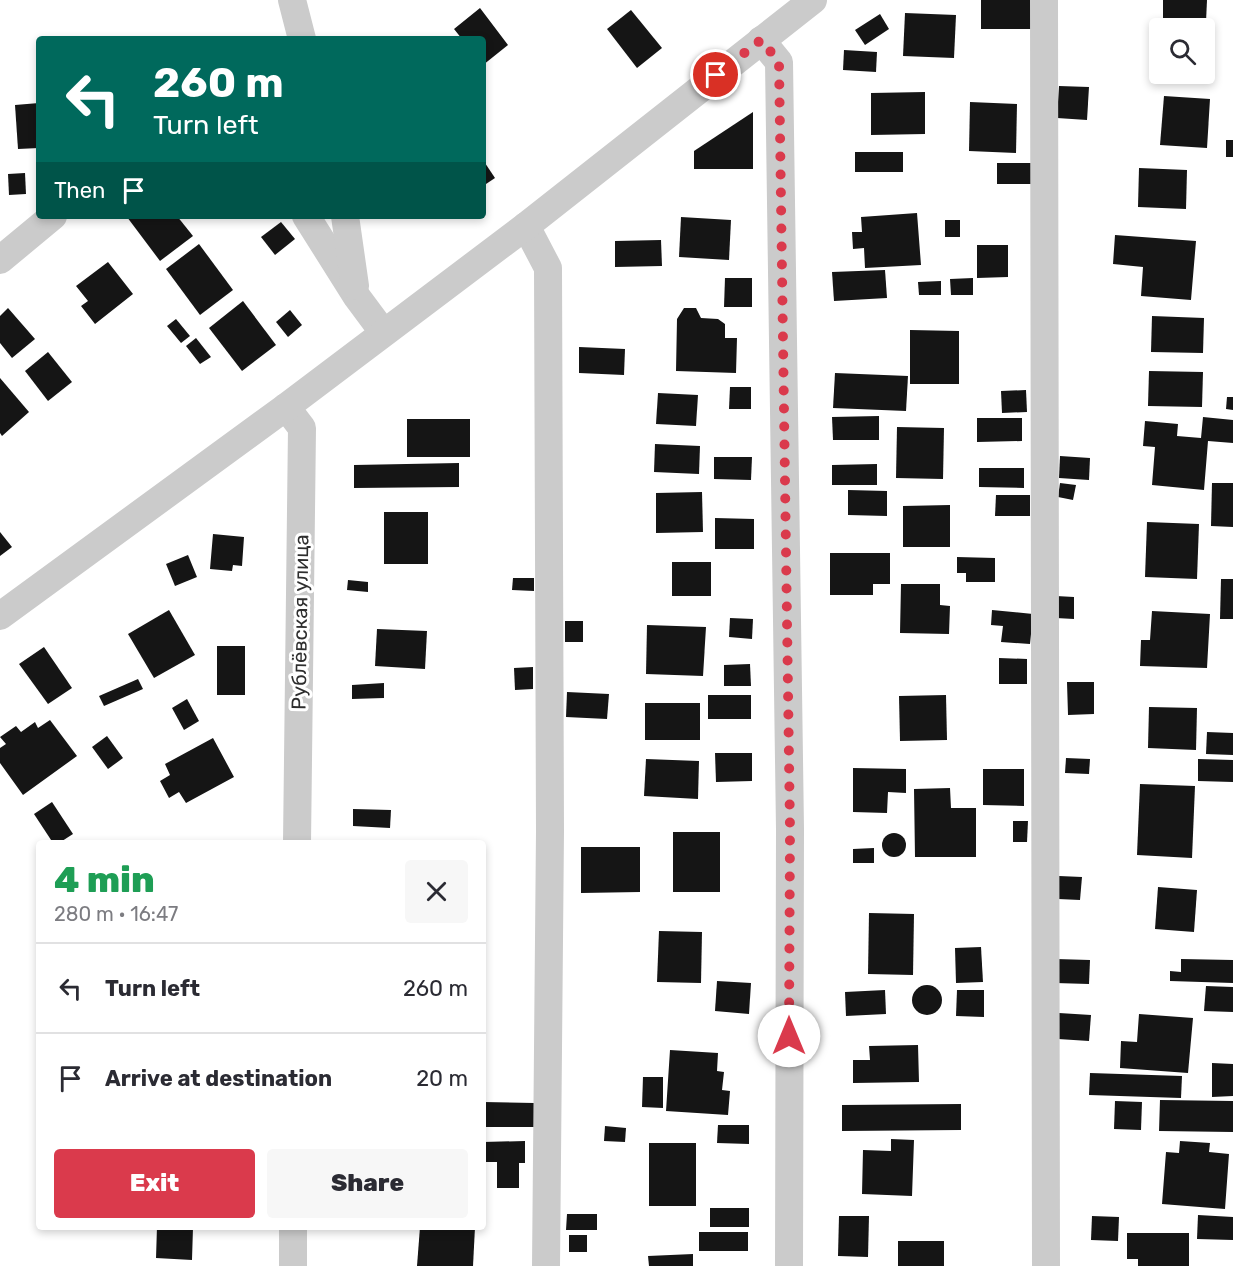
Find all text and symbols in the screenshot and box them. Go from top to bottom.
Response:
map controls [1149,18,1215,84]
button: search [1149,18,1215,84]
pin [690,49,741,100]
text: 260 m [153,58,284,108]
icon: arrive [699,58,732,91]
icon: left [54,60,132,138]
text: Turn left [153,109,258,141]
icon: arrive [117,174,150,207]
text: Then [54,177,105,204]
street label: Рублёвская улица [286,534,314,710]
text: 4 min [54,858,155,901]
button: close [405,860,468,923]
text: 280 m · 16:47 [54,902,178,926]
icon: left [54,972,87,1005]
text: Turn left [105,975,200,1002]
text: 260 m [403,975,468,1002]
position arrow [757,1004,821,1068]
icon: arrive [54,1062,87,1095]
text: Arrive at destination [105,1065,332,1092]
text: 20 m [416,1065,468,1092]
button: Exit [54,1149,255,1218]
button: Share [267,1149,468,1218]

